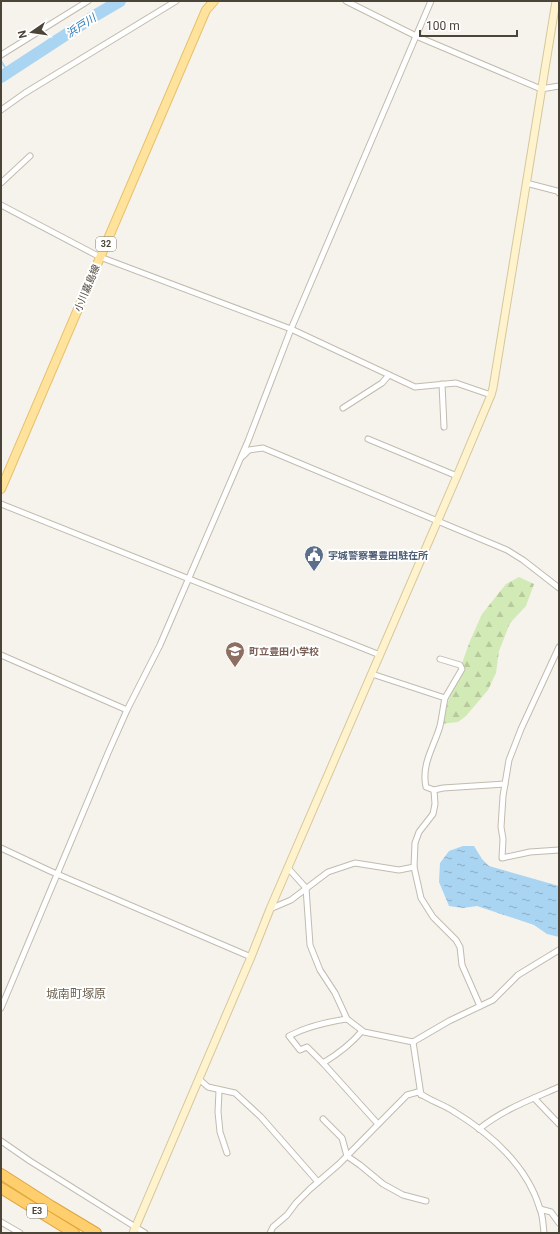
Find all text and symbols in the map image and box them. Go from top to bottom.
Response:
water label: 浜戸川 [64,11,99,40]
north arrow [12,12,52,52]
scale bar [420,12,517,38]
text: 100 m [426,19,460,33]
text: N [15,29,30,39]
road number: 32 [96,237,116,251]
street label: 小川嘉島線 [72,263,102,313]
public building icon: 宇城警察署豊田駐在所 [303,544,325,572]
place label: 宇城警察署豊田駐在所 [328,550,428,561]
school or university icon: 町立豊田小学校 [224,640,246,668]
place label: 町立豊田小学校 [249,646,319,657]
district label: 城南町塚原 [46,987,106,1001]
road number: E3 [27,1204,47,1218]

